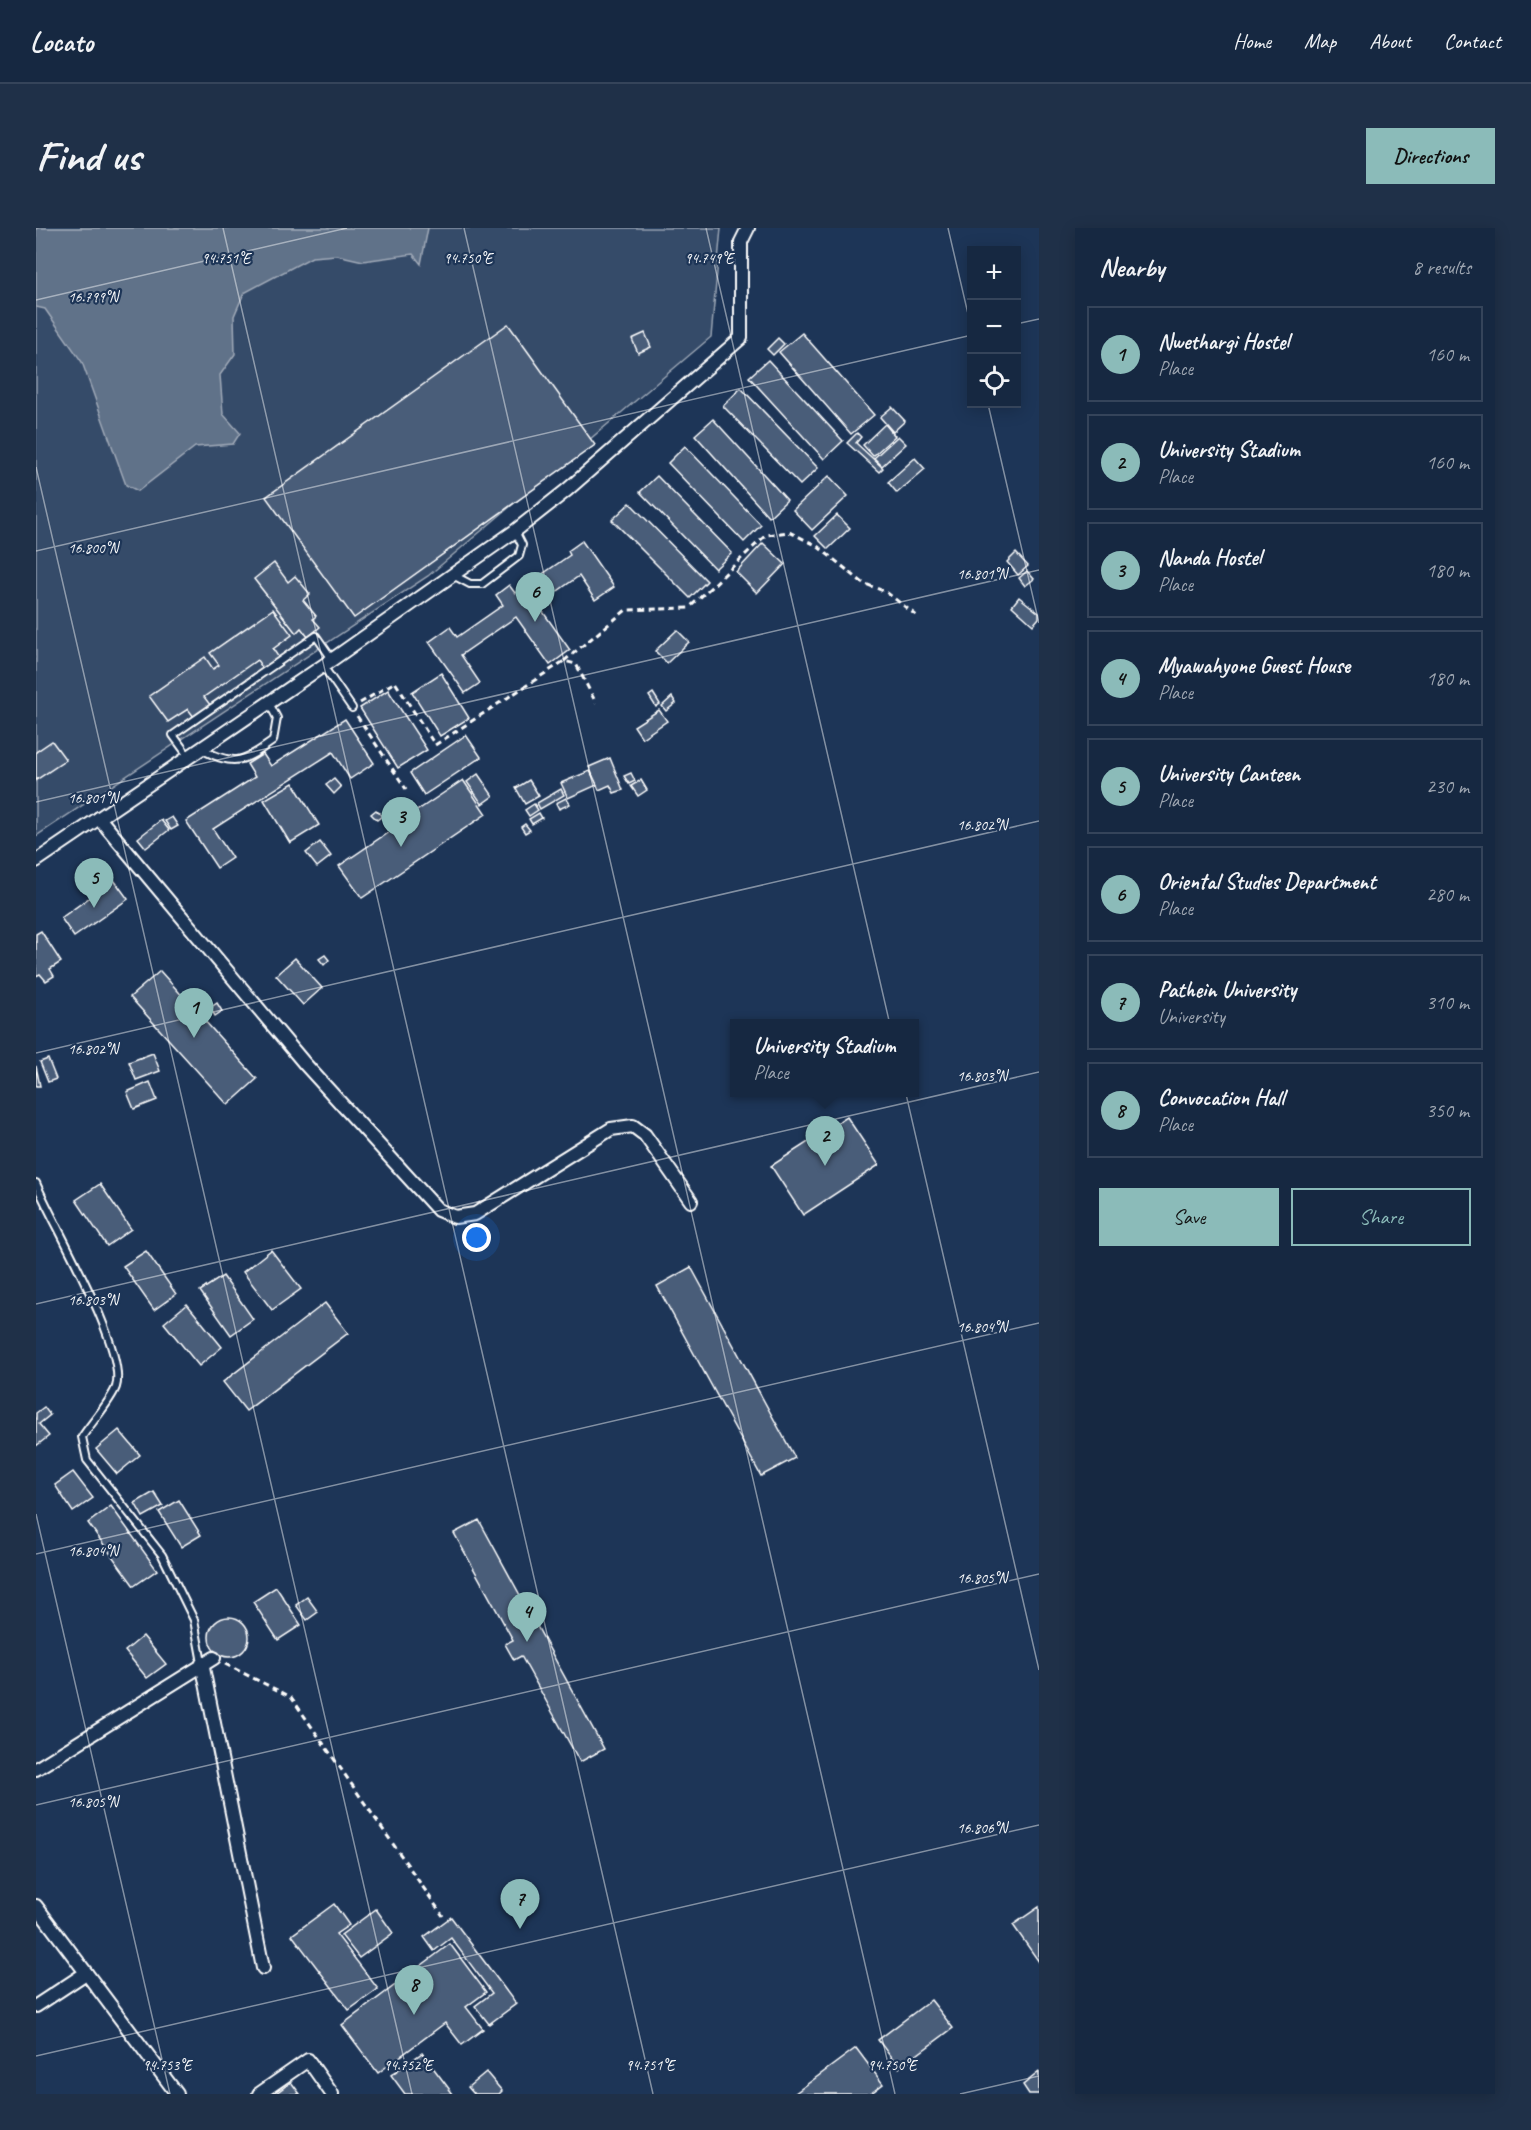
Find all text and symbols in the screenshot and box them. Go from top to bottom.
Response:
text: Locato [30,24,93,59]
text: Home [1233,28,1271,54]
text: Map [1304,28,1336,54]
text: About [1369,28,1411,54]
text: Contact [1444,28,1501,54]
button: Directions [1366,128,1495,184]
text: Find us [36,130,141,183]
map controls [967,246,1021,408]
button: + [967,246,1021,300]
text: 94.751°E [202,249,253,268]
text: 94.750°E [444,249,495,268]
text: 94.749°E [685,249,736,268]
text: Nearby [1099,251,1164,284]
text: 8 results [1412,255,1471,280]
text: 16.799°N [68,288,121,307]
button: − [967,300,1021,354]
text: Nwethargi Hostel [1158,328,1289,356]
text: 1 [1116,342,1125,367]
text: 160 m [1426,342,1469,367]
button: locate [967,354,1021,408]
text: Place [1158,356,1193,381]
text: University Stadium [1158,436,1300,464]
text: 2 [1116,450,1125,475]
text: 160 m [1426,450,1469,475]
text: Place [1158,464,1193,489]
text: 16.800°N [68,539,121,558]
text: Nanda Hostel [1158,544,1262,572]
text: 3 [1116,558,1125,583]
text: 180 m [1426,558,1469,583]
text: 16.801°N [957,565,1010,584]
pin: 6 [516,572,554,622]
text: Place [1158,572,1193,597]
text: Myawahyone Guest House [1158,652,1350,680]
text: 4 [1116,666,1125,691]
text: 180 m [1426,666,1469,691]
text: Place [1158,680,1193,705]
text: University Canteen [1158,760,1300,788]
text: 5 [1116,774,1125,799]
text: 230 m [1426,774,1469,799]
text: Place [1158,788,1193,813]
text: 16.801°N [68,789,121,808]
pin: 3 [382,798,421,847]
text: 16.802°N [957,816,1010,835]
pin: 5 [74,858,114,908]
text: Oriental Studies Department [1158,868,1376,896]
text: 6 [1116,882,1125,907]
text: 280 m [1426,882,1469,907]
text: Place [1158,896,1193,921]
text: Pathein University [1158,976,1296,1004]
pin: 1 [174,988,214,1038]
text: 7 [1116,990,1125,1015]
text: 310 m [1426,990,1469,1015]
text: University [1158,1004,1225,1029]
popup [730,1019,919,1097]
text: University Stadium [754,1032,895,1060]
text: 16.802°N [68,1040,121,1059]
text: Place [754,1060,789,1085]
text: 16.803°N [957,1067,1010,1086]
text: Convocation Hall [1158,1084,1284,1112]
text: 8 [1116,1098,1125,1123]
text: 350 m [1426,1098,1469,1123]
text: Place [1158,1112,1193,1137]
pin: 2 [806,1116,844,1166]
button: Save [1099,1188,1279,1246]
button: Share [1291,1188,1471,1246]
your location [462,1223,491,1252]
text: 16.803°N [68,1291,121,1310]
text: 16.804°N [957,1318,1010,1337]
text: 16.804°N [68,1542,121,1561]
text: 16.805°N [957,1569,1010,1588]
pin: 4 [508,1592,546,1642]
text: 16.805°N [68,1793,121,1812]
text: 16.806°N [957,1819,1010,1838]
pin: 7 [500,1880,540,1929]
pin: 8 [394,1966,434,2015]
text: 94.753°E [143,2056,194,2075]
text: 94.752°E [384,2056,435,2075]
text: 94.751°E [626,2056,677,2075]
text: 94.750°E [868,2056,919,2075]

